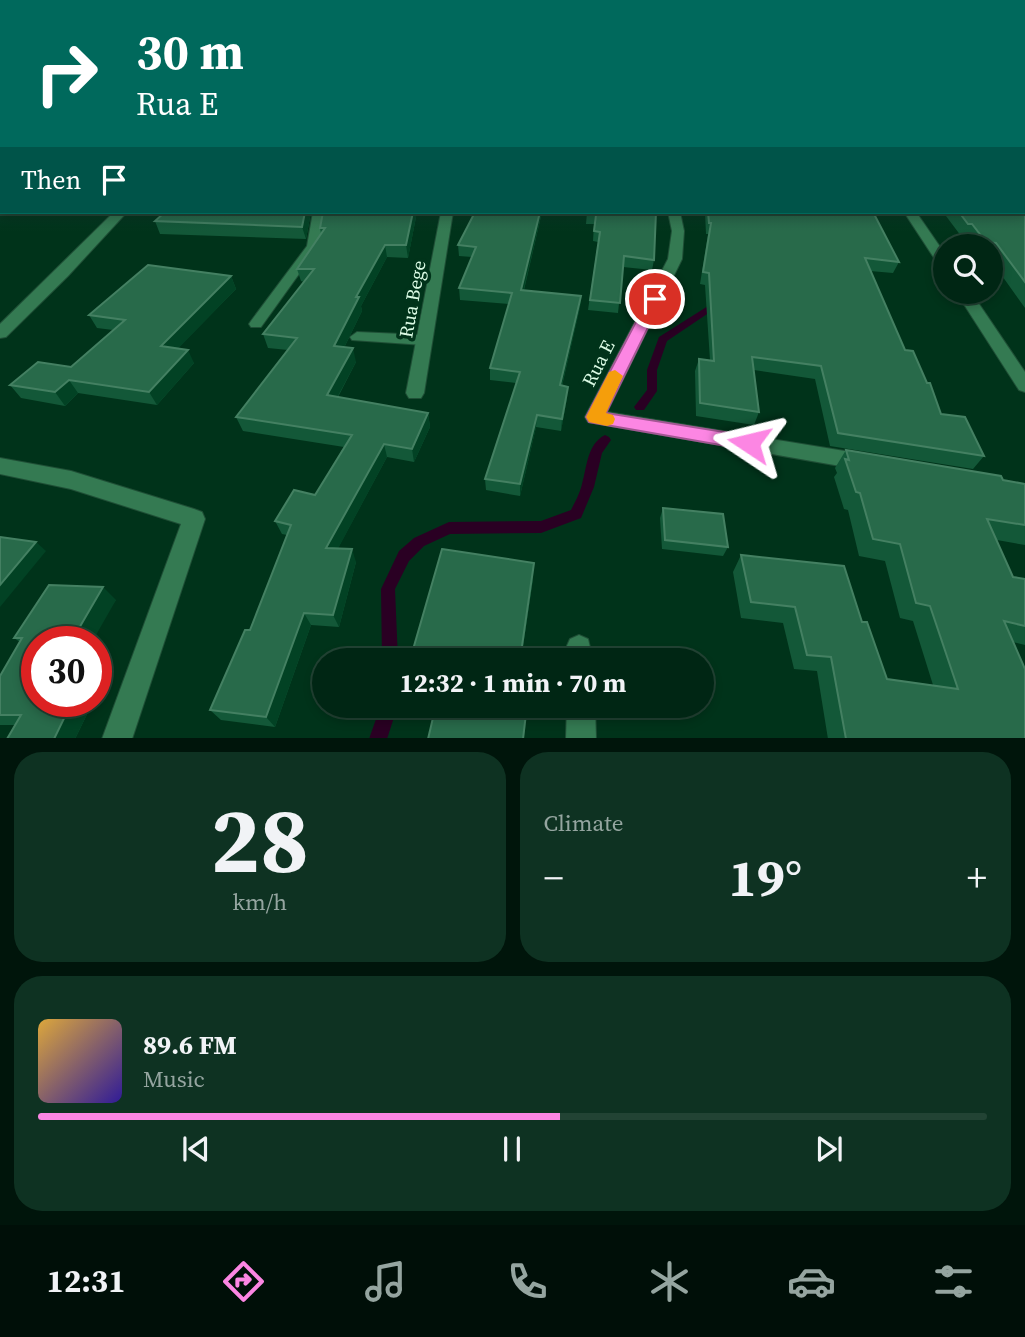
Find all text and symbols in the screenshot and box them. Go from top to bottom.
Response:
text: 30 m [136,18,244,85]
icon: right [21,28,112,119]
text: Rua E [136,82,218,126]
icon: arrive [95,161,133,199]
text: Then [21,162,81,198]
map controls [933,234,1003,304]
button: search [933,234,1003,304]
street label: Rua Bege [392,258,432,340]
pin [625,269,685,329]
icon: arrive [636,280,674,318]
street label: Rua E [575,335,621,391]
position arrow [712,406,786,480]
speed limit sign: 30 [21,626,112,717]
text: 12:32 · 1 min · 70 m [400,665,626,701]
text: 28 [210,778,309,902]
text: Climate [544,807,623,839]
text: 19° [729,842,802,913]
text: − [544,852,564,904]
text: + [967,852,987,904]
text: km/h [232,886,287,918]
text: 89.6 FM [143,1027,237,1063]
text: Music [143,1063,205,1095]
icon: previous [177,1130,215,1168]
icon: pause [493,1130,531,1168]
icon: next [810,1130,848,1168]
icon: directions [219,1257,268,1306]
icon: music [361,1257,410,1306]
icon: phone [503,1257,552,1306]
icon: climate [645,1257,694,1306]
icon: car [787,1257,836,1306]
icon: filters [929,1257,978,1306]
text: 12:31 [47,1259,126,1303]

